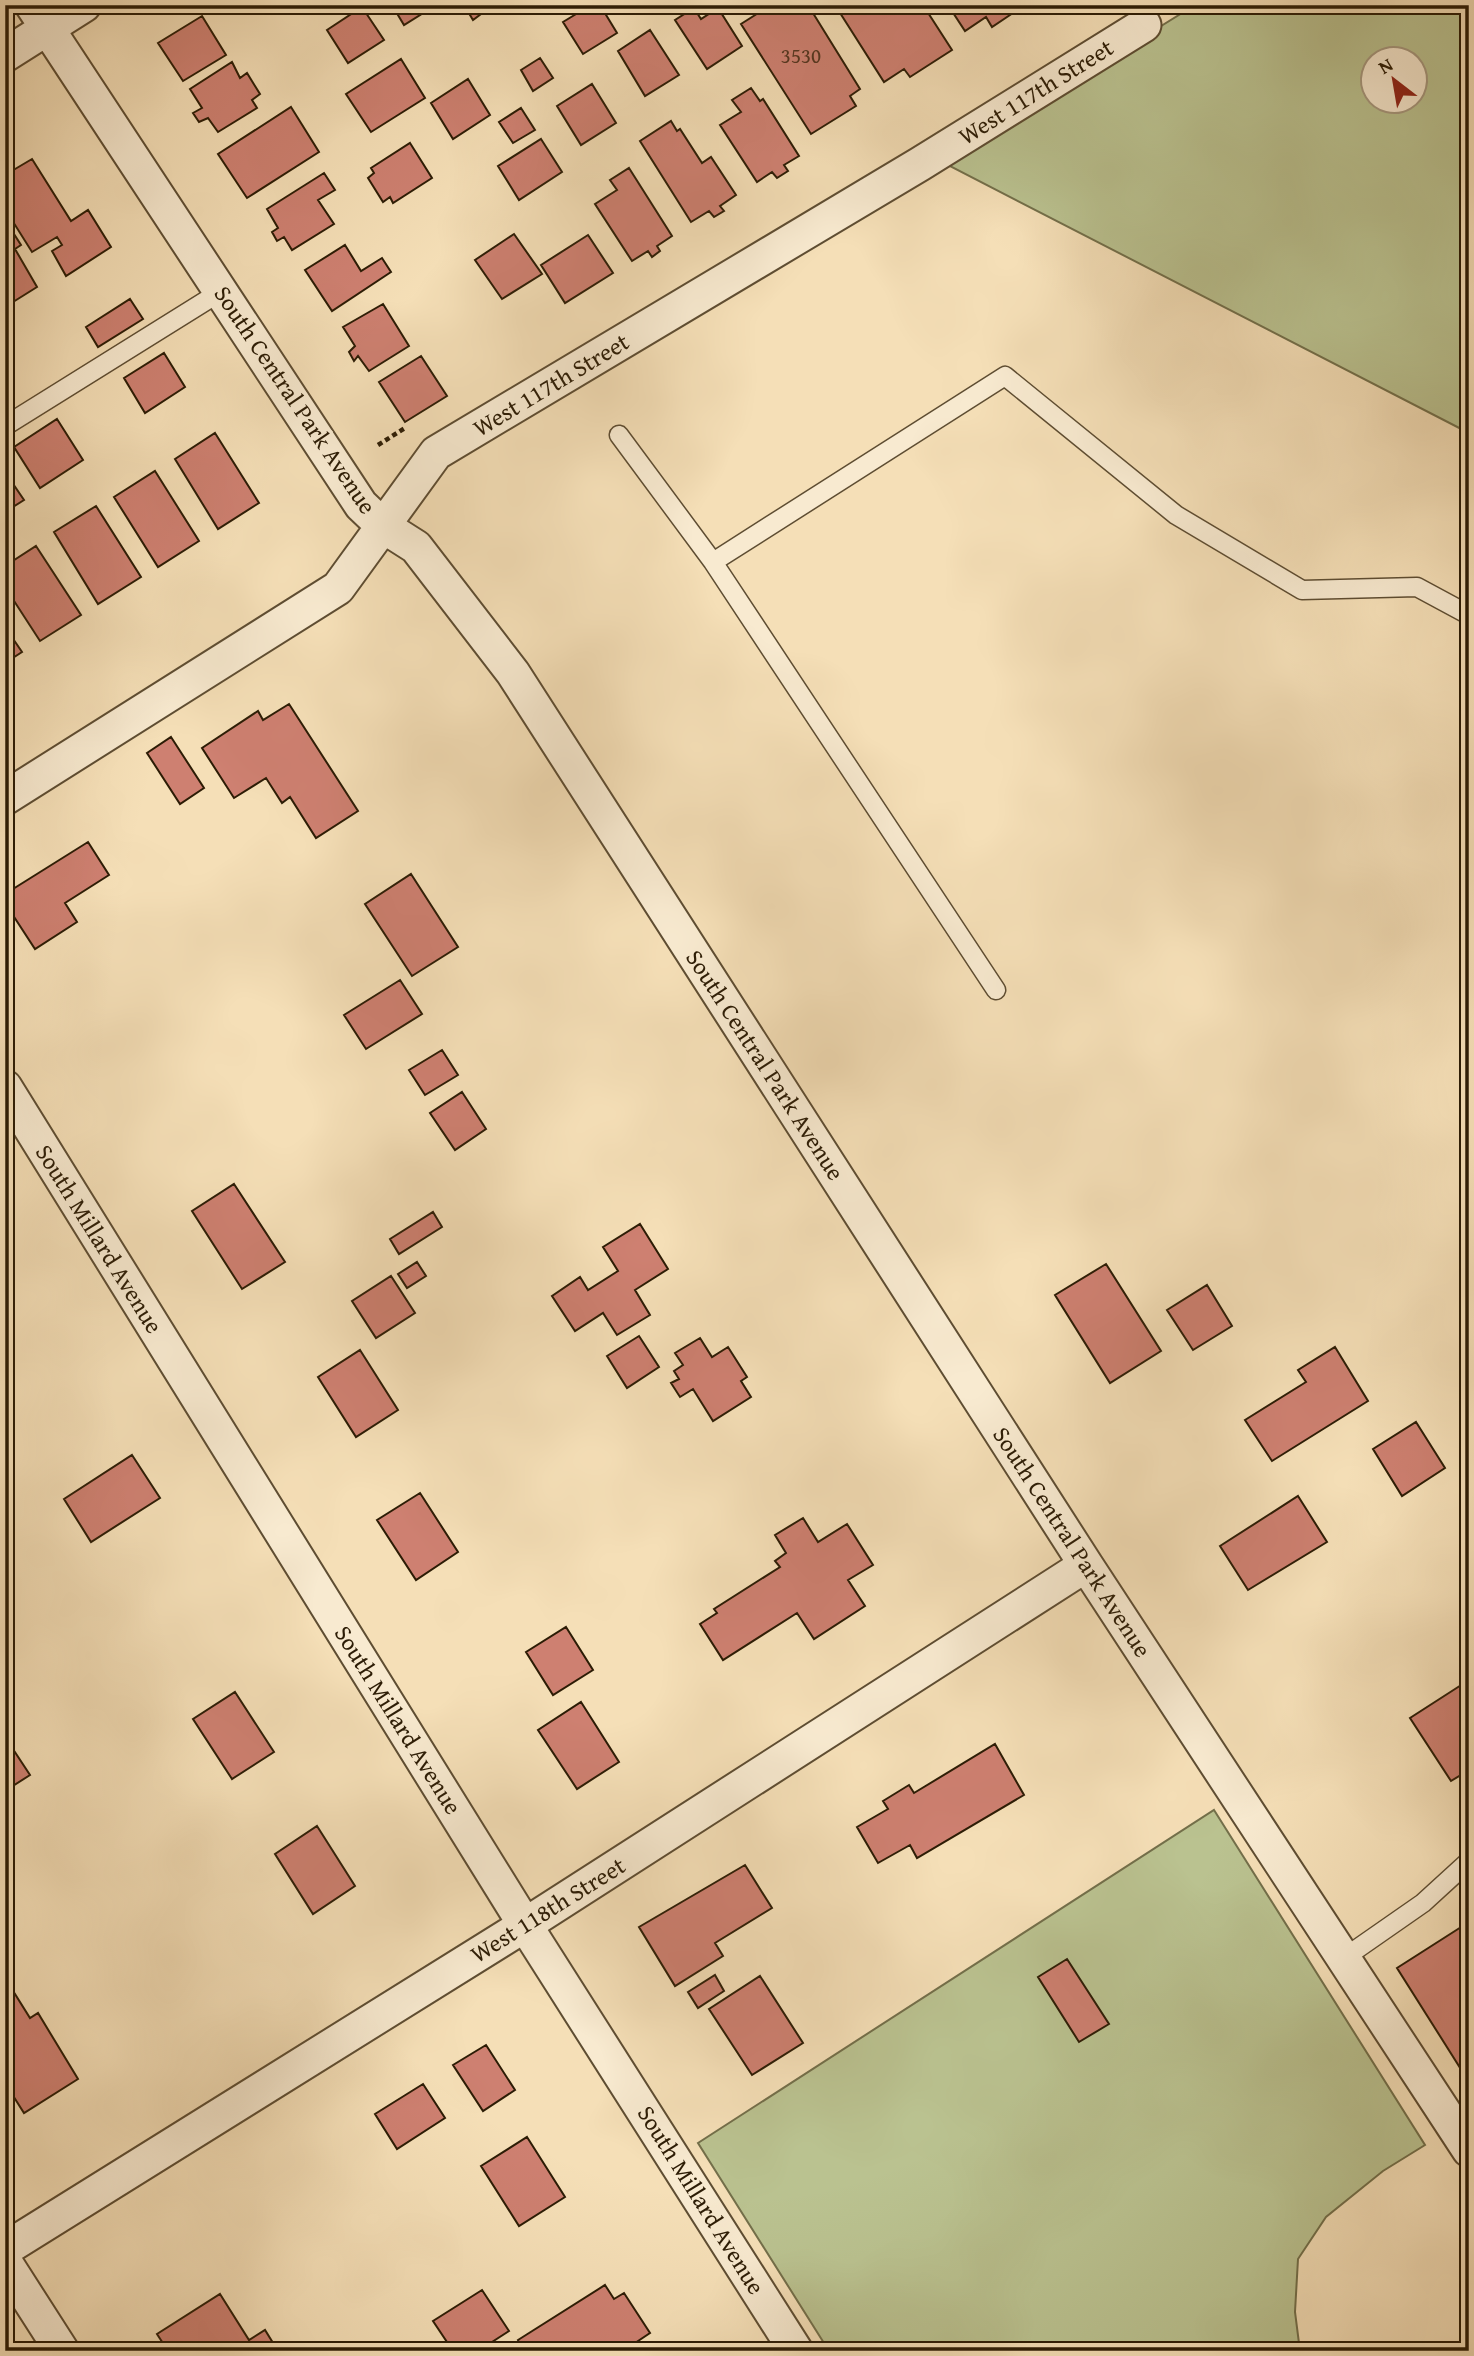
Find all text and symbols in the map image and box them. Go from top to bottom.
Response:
street label: West 117th Street [952,30,1120,153]
house number: 3530 [781,40,821,71]
north arrow [1358,46,1428,116]
text: N [1373,50,1398,81]
street label: South Central Park Avenue [206,279,385,521]
street label: West 117th Street [466,324,636,445]
street label: South Central Park Avenue [678,942,853,1187]
street label: South Millard Avenue [27,1137,172,1340]
street label: South Central Park Avenue [985,1419,1160,1664]
street label: South Millard Avenue [326,1618,471,1821]
street label: West 118th Street [464,1848,632,1971]
street label: South Millard Avenue [629,2098,774,2301]

